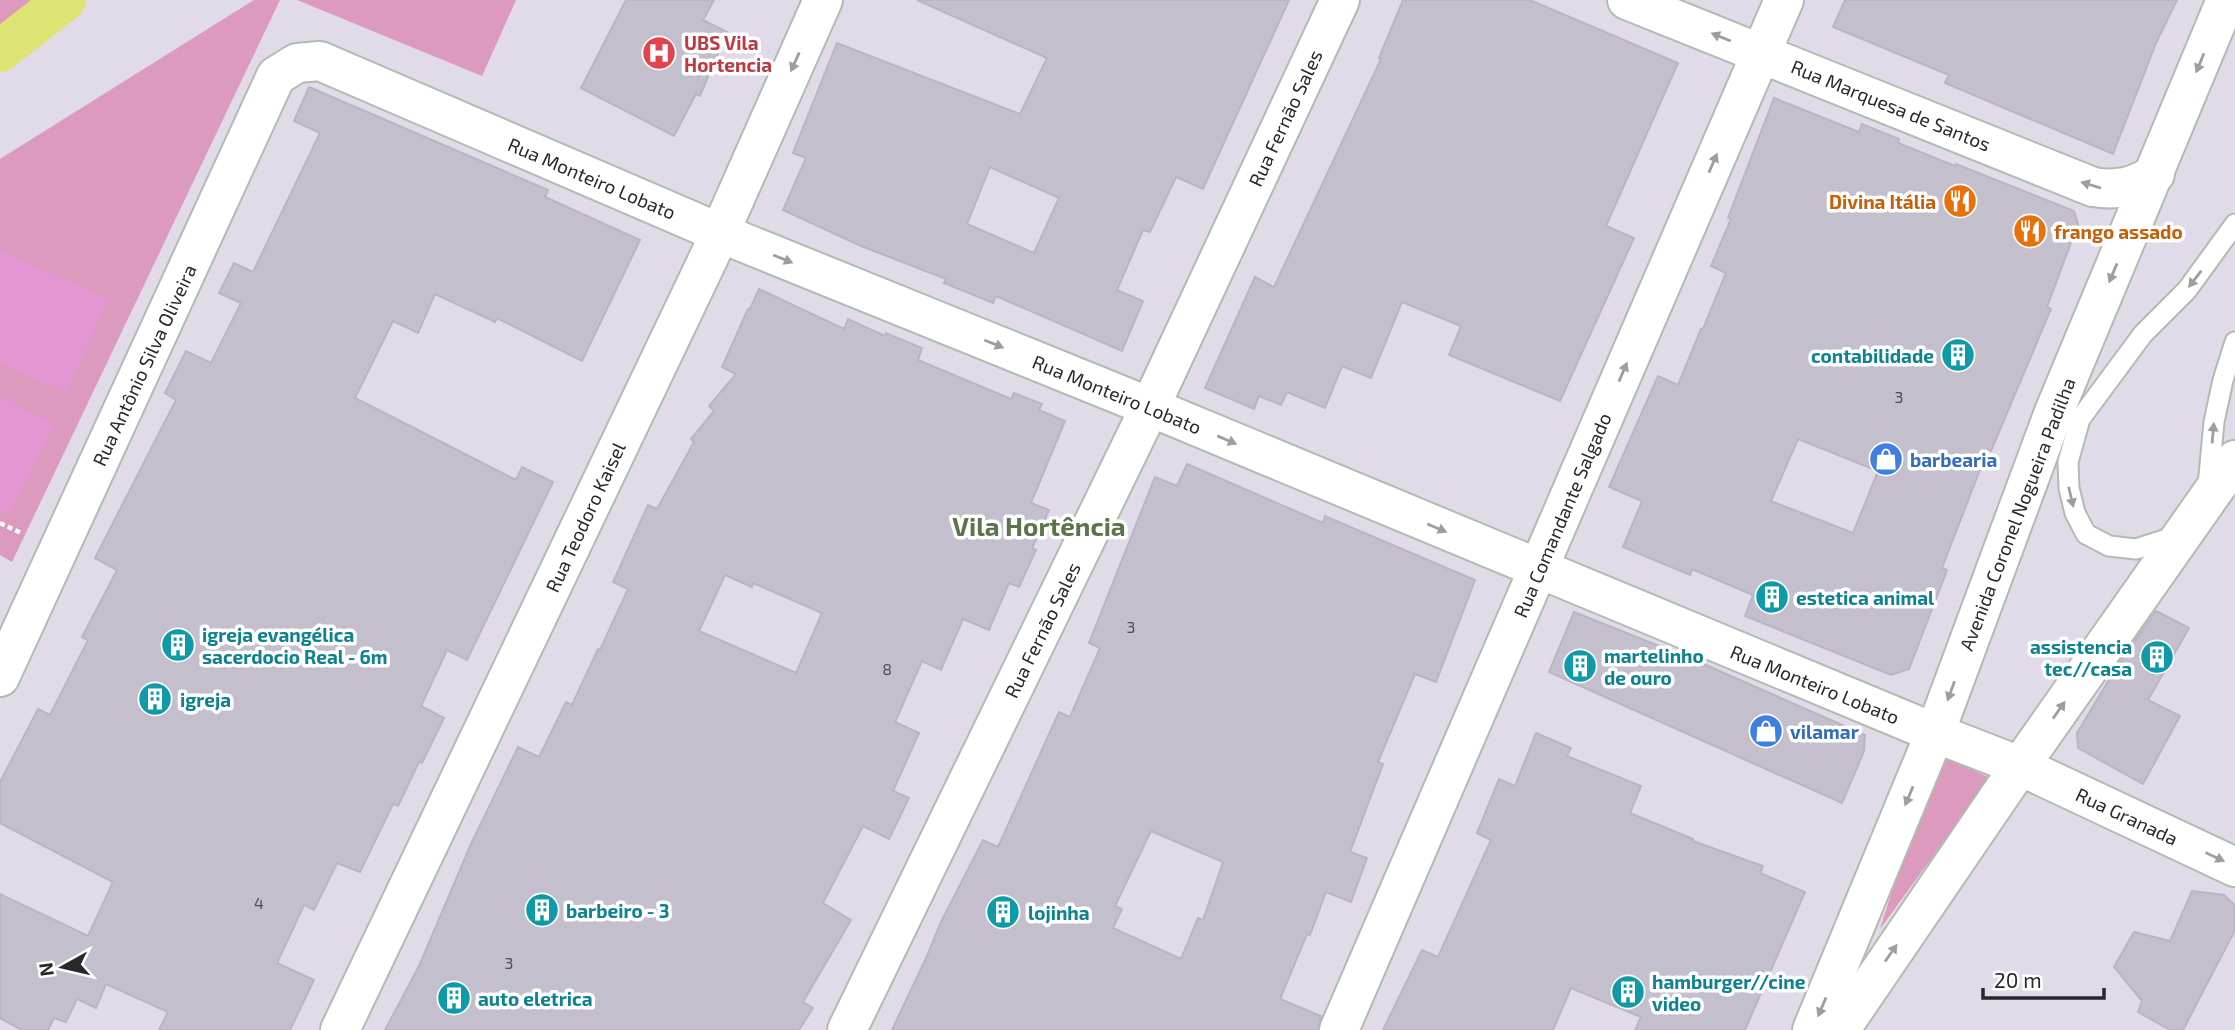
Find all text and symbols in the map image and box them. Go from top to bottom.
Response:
place label: UBS Vila Hortencia [684,31,772,76]
one-way arrow [1710,31,1731,42]
hospital icon: UBS Vila Hortencia [640,34,678,72]
street label: Rua Fernão Sales [1243,46,1327,190]
one-way arrow [789,52,800,73]
one-way arrow [2195,53,2206,74]
street label: Rua Marquesa de Santos [1788,54,1994,156]
street label: Rua Monteiro Lobato [505,132,679,224]
one-way arrow [1708,153,1719,174]
one-way arrow [2080,179,2101,189]
restaurant icon: Divina Itália [1941,182,1979,220]
place label: Divina Itália [1829,190,1936,213]
restaurant icon: frango assado [2011,212,2049,250]
place label: frango assado [2054,220,2183,243]
one-way arrow [773,253,794,264]
street label: Rua Antônio Silva Oliveira [87,261,201,469]
one-way arrow [2107,263,2118,284]
one-way arrow [2188,270,2202,289]
building icon: contabilidade [1939,336,1977,374]
one-way arrow [984,339,1005,350]
place label: contabilidade [1811,344,1934,367]
street label: Rua Monteiro Lobato [1029,350,1205,438]
one-way arrow [1618,362,1629,383]
street label: Avenida Coronel Nogueira Padilha [1954,374,2080,654]
house number: 3 [1895,387,1903,406]
street label: Rua Comandante Salgado [1508,409,1616,621]
one-way arrow [2208,422,2219,444]
one-way arrow [1217,434,1238,445]
street label: Rua Teodoro Kaisel [540,438,630,596]
shop icon: barbearia [1867,440,1905,478]
place label: barbearia [1910,448,1997,471]
one-way arrow [2066,487,2077,509]
district label: Vila Hortência [952,510,1126,541]
one-way arrow [1427,522,1448,533]
street label: Rua Fernão Sales [999,558,1085,702]
building icon: estetica animal [1753,578,1791,616]
place label: estetica animal [1796,586,1935,609]
house number: 3 [1127,617,1135,636]
place label: igreja evangélica sacerdocio Real - 6m [202,623,388,668]
building icon: igreja evangélica sacerdocio Real - 6m [159,626,197,664]
place label: assistencia tec//casa [2030,635,2132,680]
building icon: assistencia tec//casa [2138,638,2176,676]
street label: Rua Monteiro Lobato [1727,640,1903,728]
place label: martelinho de ouro [1604,644,1704,689]
building icon: martelinho de ouro [1561,647,1599,685]
house number: 8 [882,659,892,678]
building icon: igreja [136,680,174,718]
one-way arrow [1945,681,1956,702]
place label: igreja [180,688,231,711]
one-way arrow [2052,701,2066,719]
shop icon: vilamar [1747,712,1785,750]
place label: vilamar [1790,720,1859,743]
street label: Rua Granada [2072,782,2182,850]
one-way arrow [1904,786,1915,807]
one-way arrow [2205,852,2225,863]
building icon: barbeiro - 3 [523,891,561,929]
house number: 4 [254,893,264,912]
building icon: lojinha [984,893,1022,931]
place label: barbeiro - 3 [566,899,669,922]
place label: lojinha [1028,901,1090,924]
north arrow [28,932,98,1002]
one-way arrow [1885,943,1898,962]
house number: 3 [505,953,513,972]
scale bar [1983,956,2104,1000]
text: N [33,961,58,978]
text: 20 m [1994,967,2042,992]
place label: hamburger//cine video [1652,970,1806,1015]
building icon: hamburger//cine video [1609,973,1647,1011]
building icon: auto eletrica [435,979,473,1017]
place label: auto eletrica [478,987,593,1010]
one-way arrow [1816,996,1827,1017]

